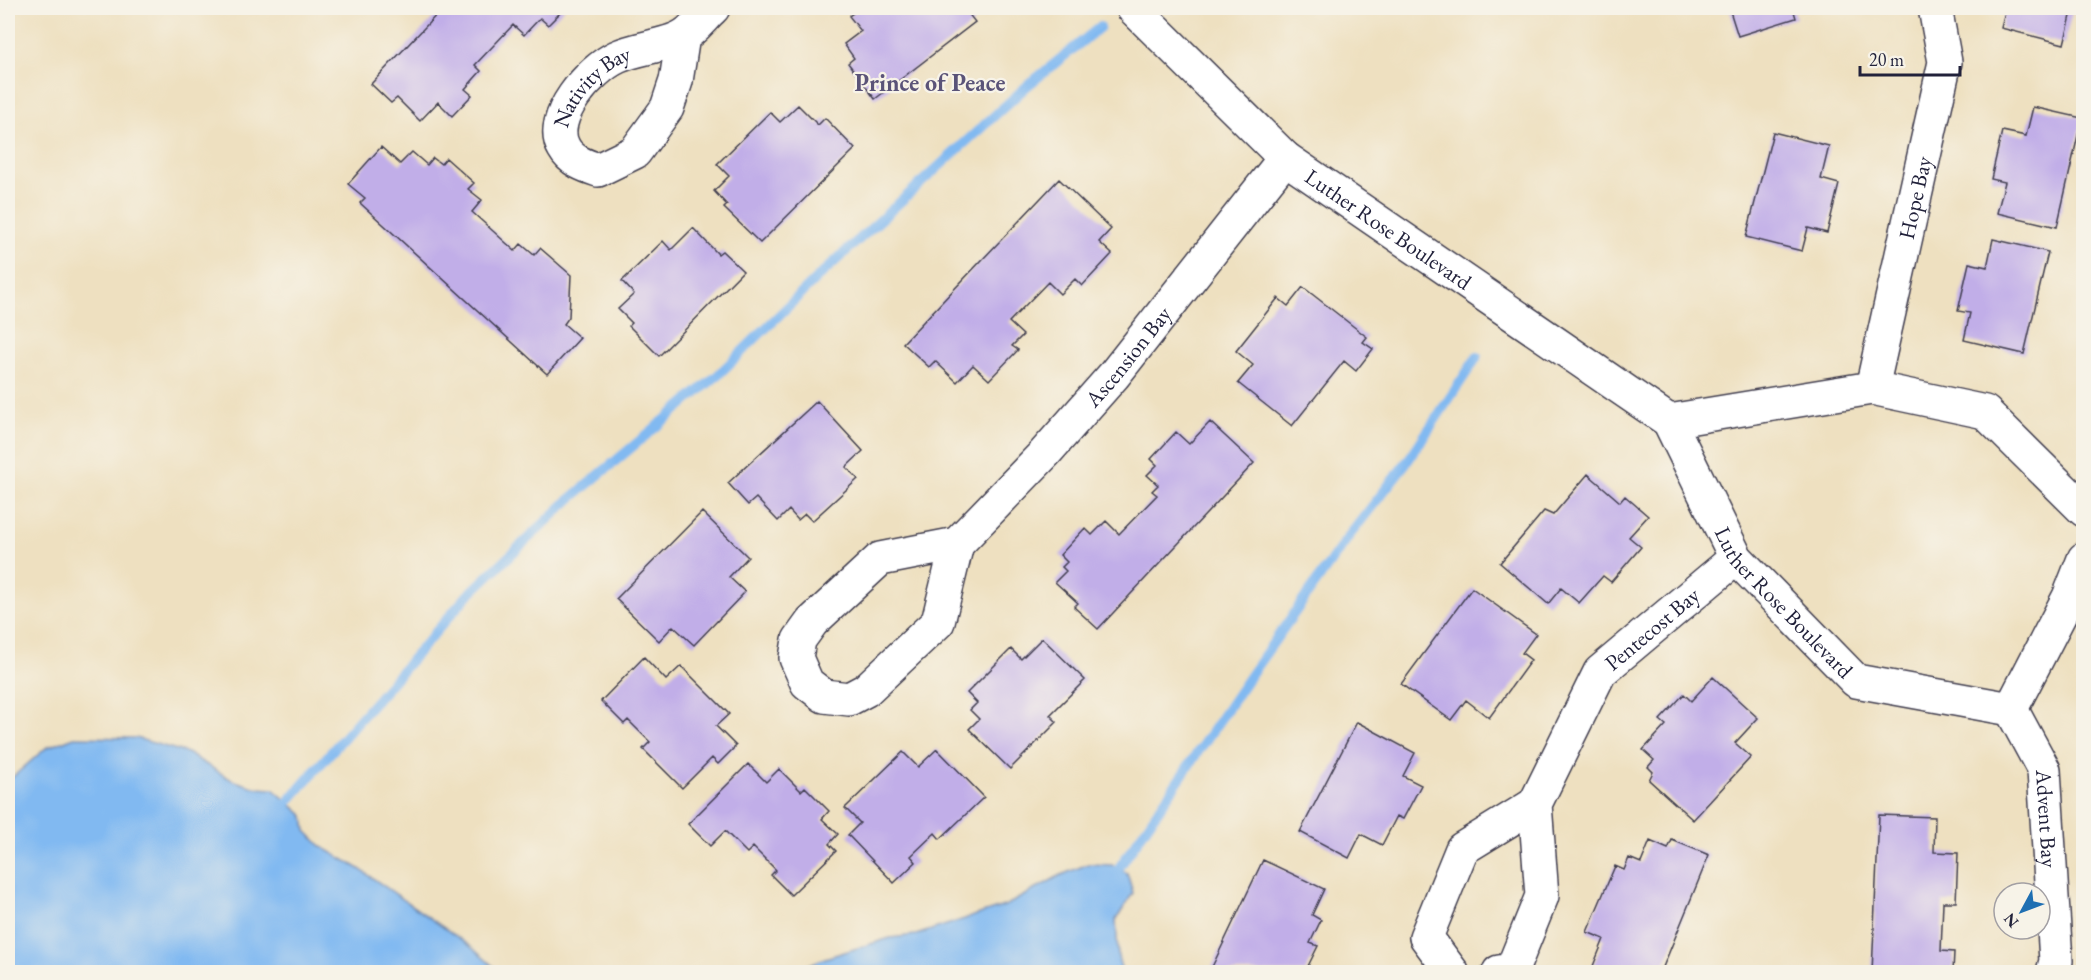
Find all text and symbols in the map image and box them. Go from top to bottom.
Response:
street label: Nativity Bay [546,38,634,131]
scale bar [1860,39,1960,77]
text: 20 m [1869,48,1904,71]
district label: Prince of Peace [854,67,1006,98]
street label: Hope Bay [1891,153,1938,242]
street label: Luther Rose Boulevard [1300,162,1478,297]
street label: Ascension Bay [1078,300,1178,414]
street label: Luther Rose Boulevard [1708,522,1860,685]
street label: Pentecost Bay [1598,580,1706,677]
street label: Advent Bay [2029,768,2065,869]
north arrow [1992,881,2052,941]
text: N [1999,909,2023,932]

